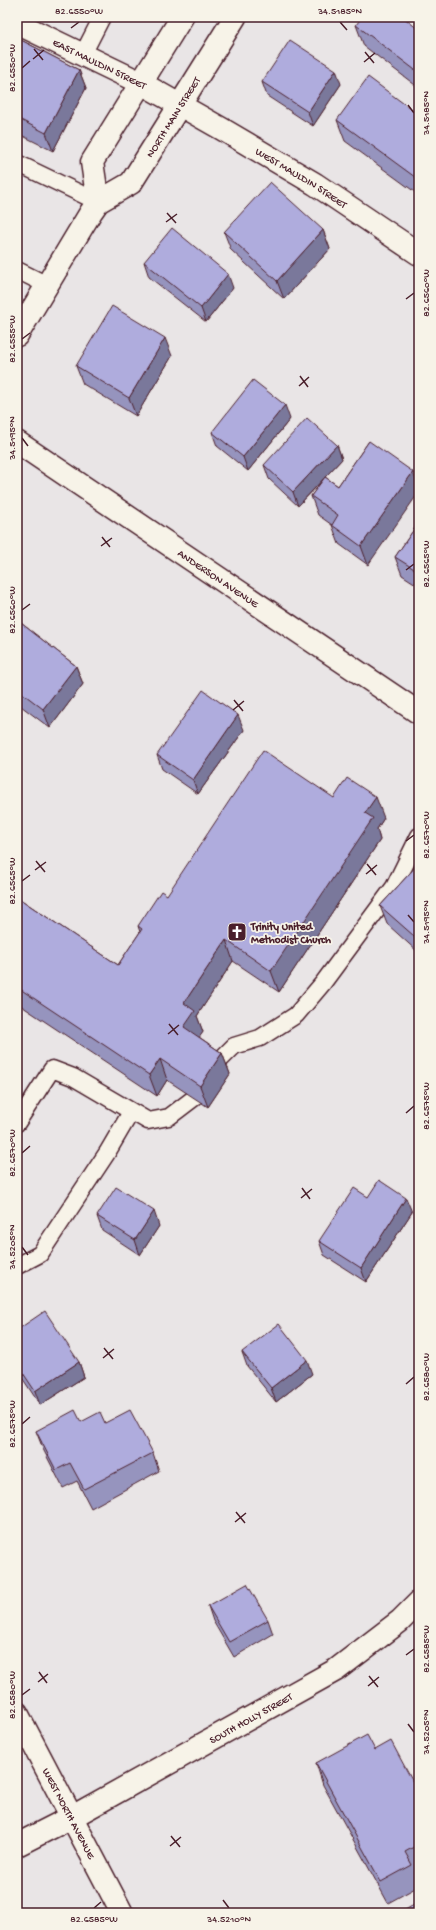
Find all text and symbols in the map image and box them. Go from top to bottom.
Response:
text: 82.6550°W [55,6,103,18]
text: 34.5185°N [317,6,363,18]
street label: EAST MAULDIN STREET [50,37,148,93]
text: 82.6550°W [7,44,19,92]
street label: NORTH MAIN STREET [145,75,204,160]
text: 34.5185°N [421,90,433,136]
street label: WEST MAULDIN STREET [253,146,349,212]
text: 82.6560°W [421,269,433,317]
text: 82.6555°W [7,315,19,363]
text: 34.5195°N [7,416,19,461]
text: 82.6565°W [421,540,433,588]
street label: ANDERSON AVENUE [175,548,261,612]
text: 82.6560°W [7,586,19,634]
text: 82.6570°W [421,811,433,859]
text: 82.6565°W [7,857,19,905]
text: 34.5195°N [421,900,433,945]
church icon: Trinity United Methodist Church [226,921,248,943]
place label: Trinity United Methodist Church [250,921,331,947]
text: 82.6575°W [421,1082,433,1130]
text: 82.6570°W [7,1129,19,1177]
text: 34.5205°N [7,1224,19,1271]
text: 82.6580°W [421,1353,433,1401]
text: 82.6575°W [7,1400,19,1448]
text: 82.6585°W [421,1625,433,1673]
text: 82.6580°W [7,1671,19,1719]
street label: SOUTH HOLLY STREET [208,1691,296,1747]
text: 34.5205°N [421,1709,433,1756]
street label: WEST NORTH AVENUE [39,1767,97,1862]
text: 82.6585°W [70,1914,118,1926]
text: 34.5210°N [206,1914,251,1926]

